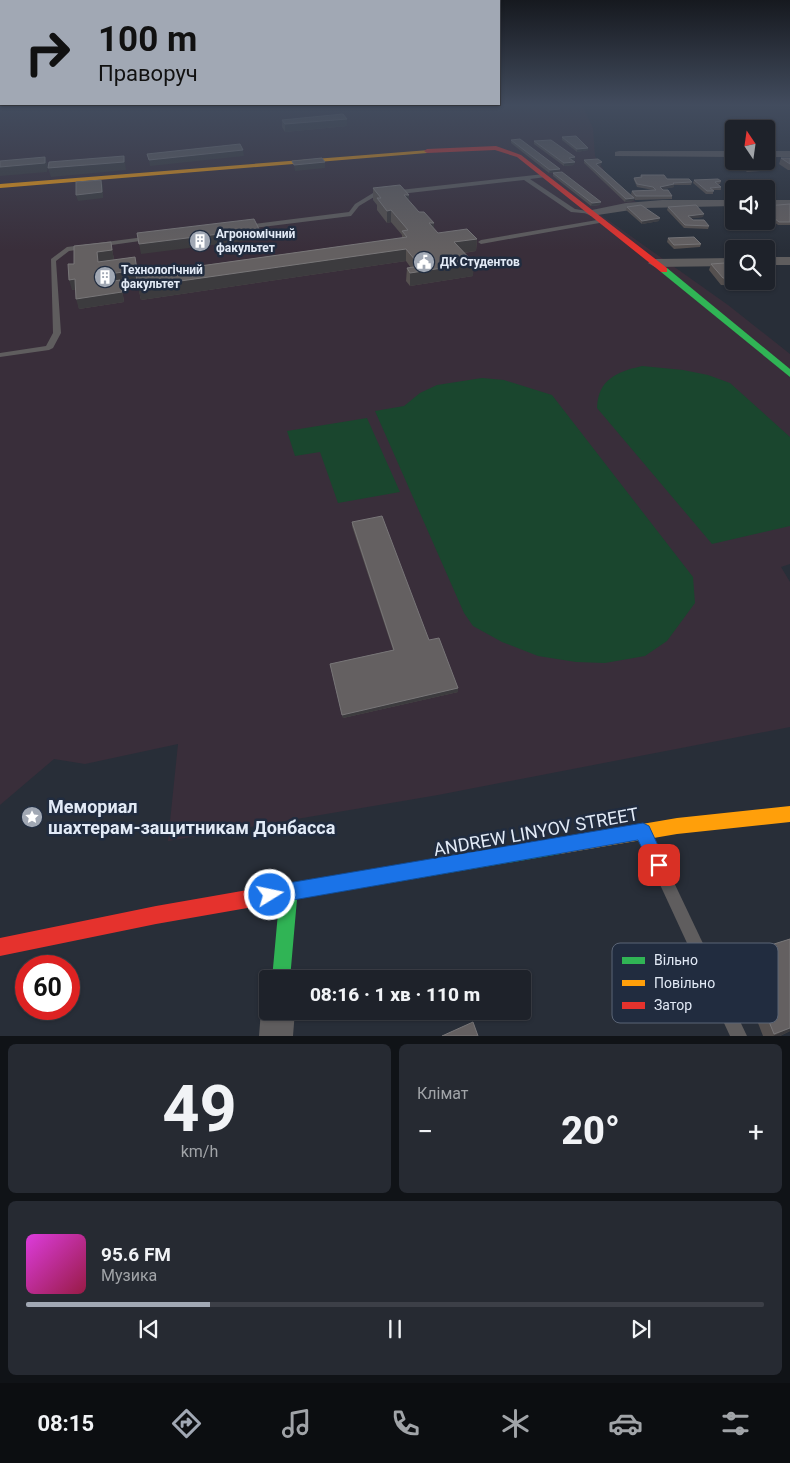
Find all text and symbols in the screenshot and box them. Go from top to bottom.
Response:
text: 100 m [98,19,197,60]
icon: right [15,20,80,85]
text: Праворуч [98,61,198,86]
north arrow [725,120,775,170]
map controls [725,120,775,290]
button: sound [725,180,775,230]
place label: Агрономічний факультет [216,227,296,255]
building icon: Агрономічний факультет [188,229,212,253]
button: search [725,240,775,290]
public building icon: ДК Студентов [412,250,436,274]
place label: ДК Студентов [440,255,520,269]
place label: Технологічний факультет [121,263,203,291]
building icon: Технологічний факультет [93,265,117,289]
place label: Мемориал шахтерам-защитникам Донбасса [48,796,336,838]
street label: ANDREW LINYOV STREET [432,803,640,860]
place icon: Мемориал шахтерам-защитникам Донбасса [20,805,44,829]
pin [638,844,680,886]
icon: arrive [645,851,673,879]
position arrow [243,868,295,920]
legend [612,943,778,1023]
text: Вільно [654,952,698,968]
speed limit sign: 60 [15,955,80,1020]
text: Повільно [654,975,715,991]
text: 08:16 · 1 хв · 110 m [310,983,480,1006]
text: Затор [654,997,692,1013]
text: 49 [162,1071,237,1147]
text: Клімат [417,1084,469,1103]
text: 20° [561,1109,620,1153]
text: − [417,1115,433,1148]
text: + [748,1115,764,1148]
text: km/h [181,1142,218,1161]
text: 95.6 FM [101,1243,171,1266]
text: Музика [101,1266,157,1285]
icon: previous [135,1315,163,1343]
icon: pause [381,1315,409,1343]
icon: next [627,1315,655,1343]
icon: directions [169,1406,204,1441]
icon: music [279,1406,314,1441]
icon: phone [388,1406,423,1441]
icon: climate [498,1406,533,1441]
icon: car [608,1406,643,1441]
icon: filters [718,1406,753,1441]
text: 08:15 [37,1411,94,1436]

